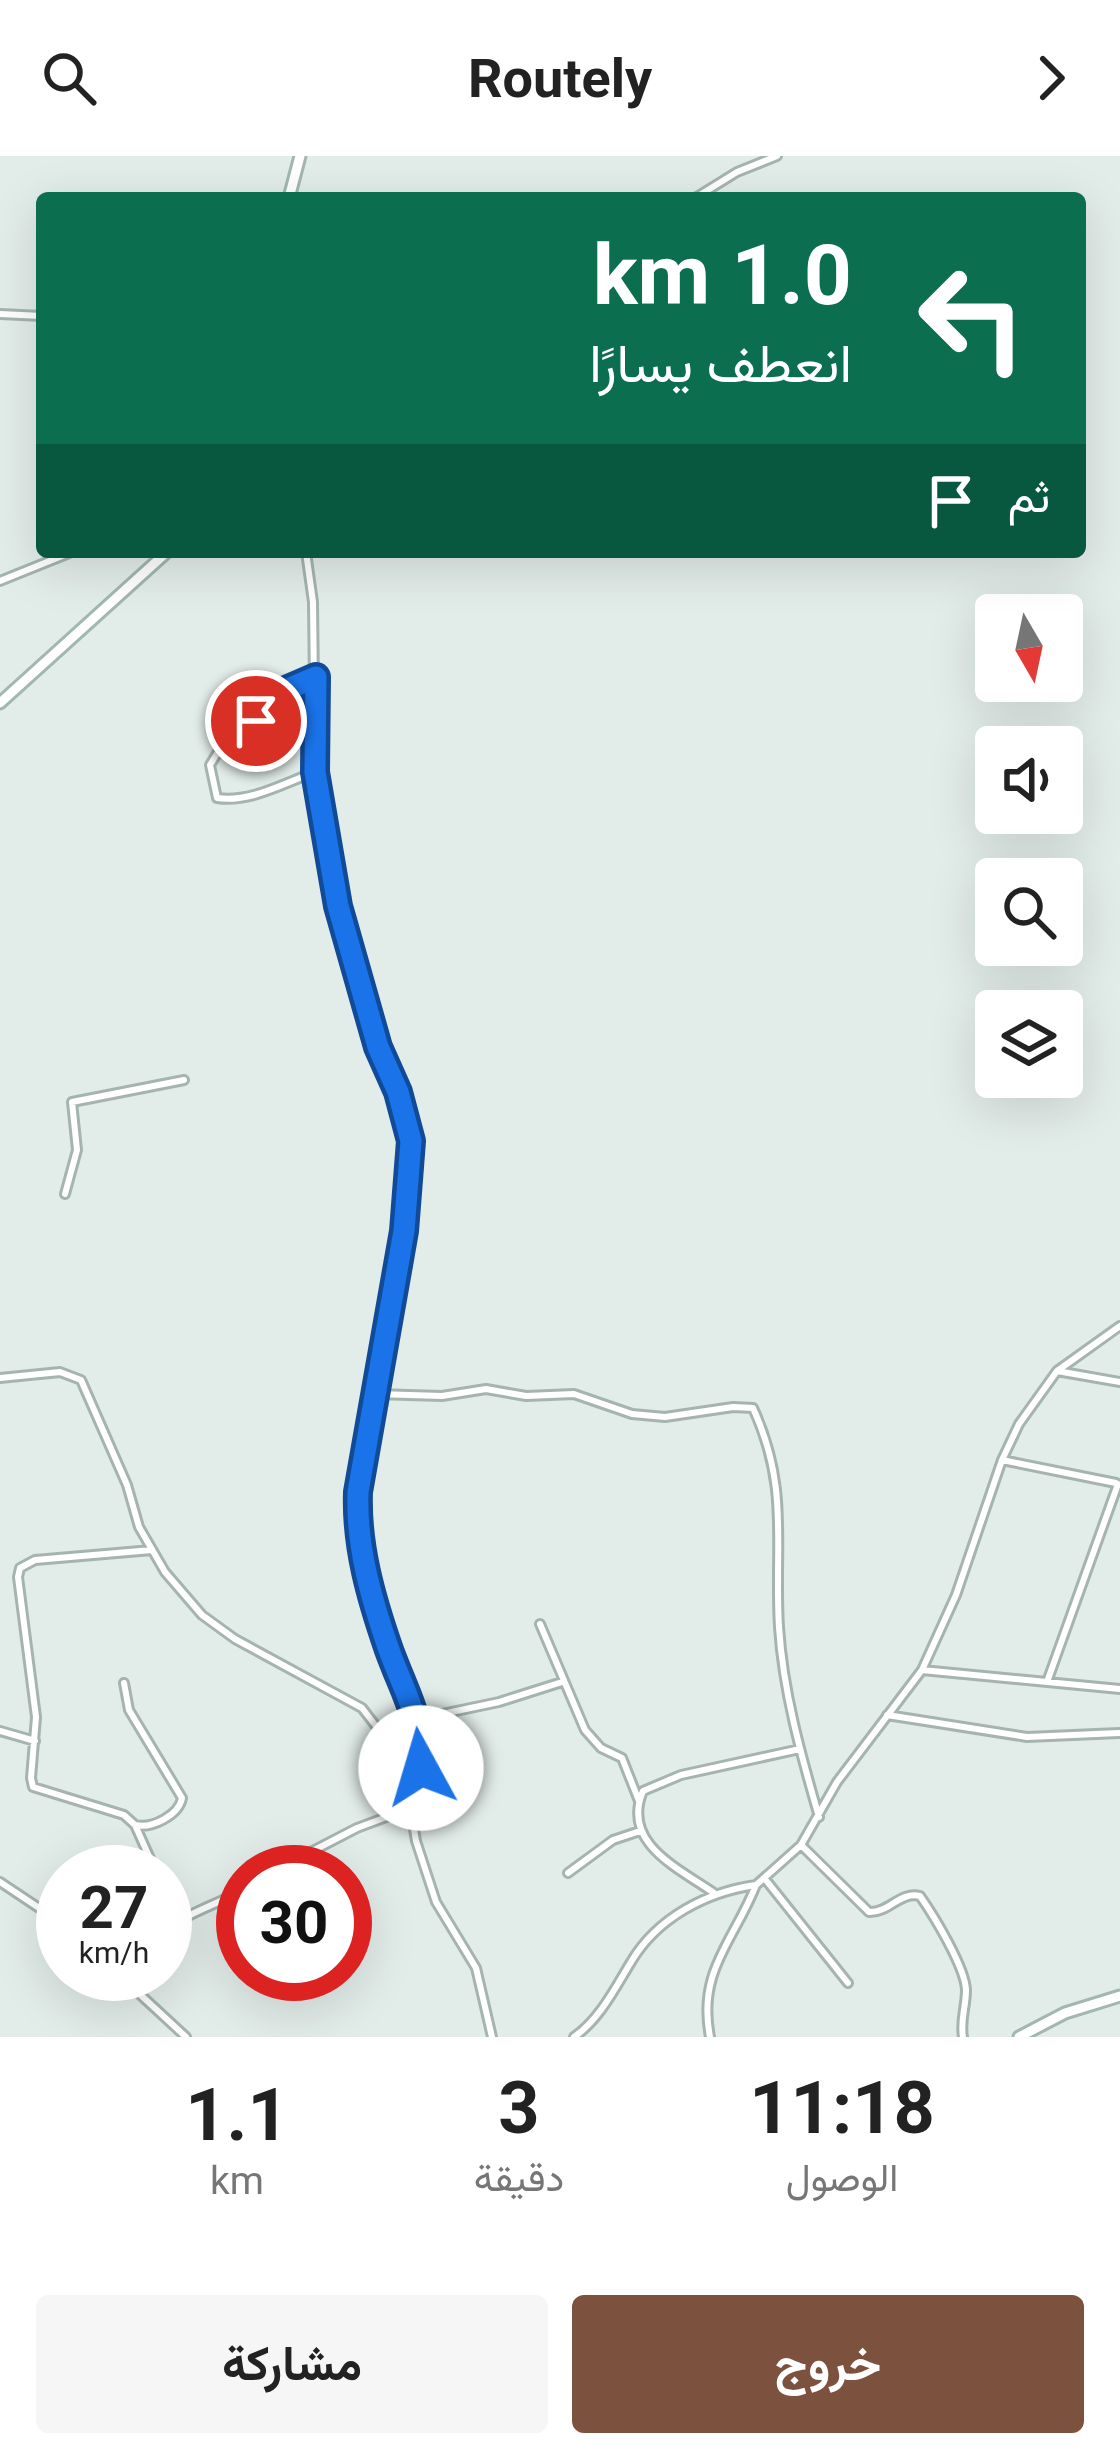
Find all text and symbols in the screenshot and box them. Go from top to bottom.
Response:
icon: search [36,45,102,111]
icon: forward [1018,45,1084,111]
text: Routely [468,47,652,110]
text: 1.0 km [593,226,852,325]
icon: left [894,240,1050,396]
text: انعطف يسارًا [589,332,852,395]
icon: arrive [918,468,984,534]
text: ثم [1008,470,1050,523]
north arrow [975,594,1083,702]
map controls [975,594,1083,1098]
pin [205,670,307,772]
icon: arrive [223,688,289,754]
button: sound [975,726,1083,834]
button: search [975,858,1083,966]
button: layers [975,990,1083,1098]
position arrow [358,1705,484,1831]
speed limit sign: 30 [216,1845,372,2001]
text: 27 [80,1872,148,1943]
text: km/h [79,1935,149,1970]
text: 3 [498,2066,540,2151]
text: 11:18 [749,2066,935,2151]
text: 1.1 [185,2073,289,2158]
text: دقيقة [474,2155,564,2201]
text: الوصول [786,2155,898,2201]
text: km [210,2158,264,2204]
button: مشاركة [36,2295,548,2433]
button: خروج [572,2295,1084,2433]

